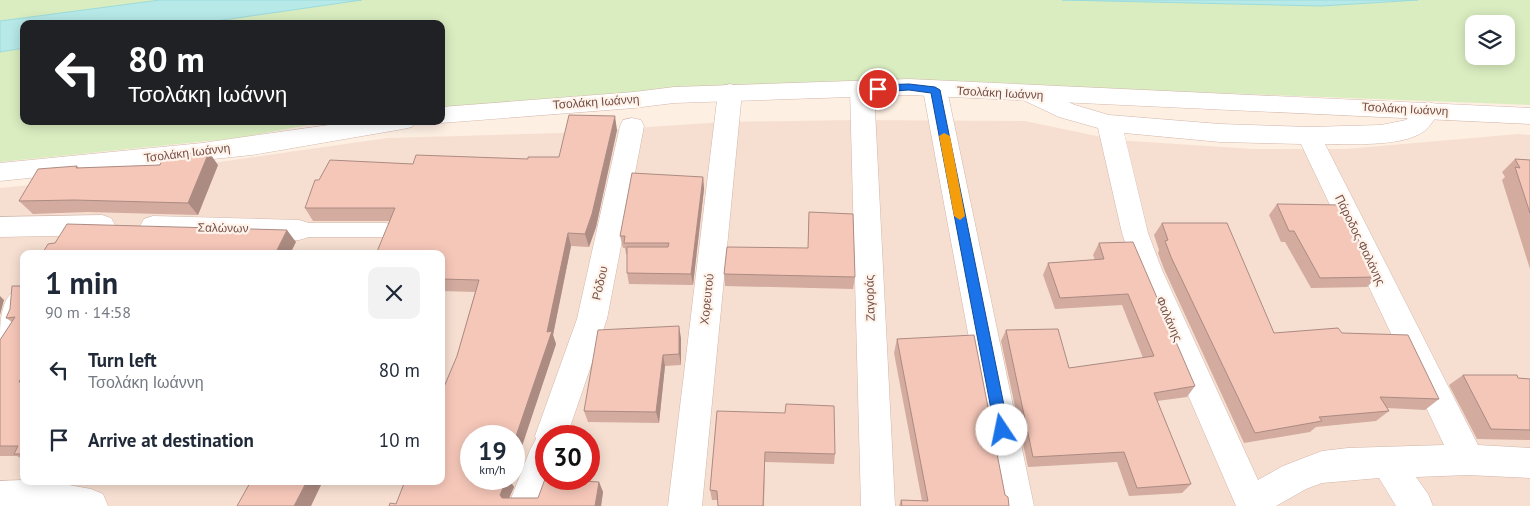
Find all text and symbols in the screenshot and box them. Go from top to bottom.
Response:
map controls [1465,15,1515,65]
button: layers [1465,15,1515,65]
text: 80 m [128,36,205,82]
icon: left [45,40,110,105]
pin [857,68,899,110]
icon: arrive [864,75,892,103]
text: Τσολάκη Ιωάννη [128,80,287,108]
street label: Τσολάκη Ιωάννη [956,83,1044,102]
street label: Τσολάκη Ιωάννη [552,91,640,112]
street label: Τσολάκη Ιωάννη [1361,99,1449,118]
street label: Τσολάκη Ιωάννη [143,140,231,165]
street label: Πάροδος Φαλάνης [1332,192,1389,288]
street label: Σαλώνων [197,220,249,235]
text: 1 min [45,263,118,302]
street label: Ρόδου [588,264,611,301]
button: close [368,267,420,319]
street label: Χορευτού [696,273,717,325]
street label: Ζαγοράς [861,274,878,322]
street label: Φαλάνης [1153,294,1186,344]
text: 90 m · 14:58 [45,302,131,322]
text: Turn left [88,348,157,372]
icon: left [45,356,73,384]
text: 80 m [379,358,420,382]
text: Τσολάκη Ιωάννη [88,372,204,392]
position arrow [975,403,1027,455]
speed limit sign: 30 [535,425,600,490]
icon: arrive [45,426,73,454]
text: Arrive at destination [88,428,254,452]
text: 10 m [379,428,420,452]
text: 19 [478,435,507,467]
text: km/h [479,462,506,477]

